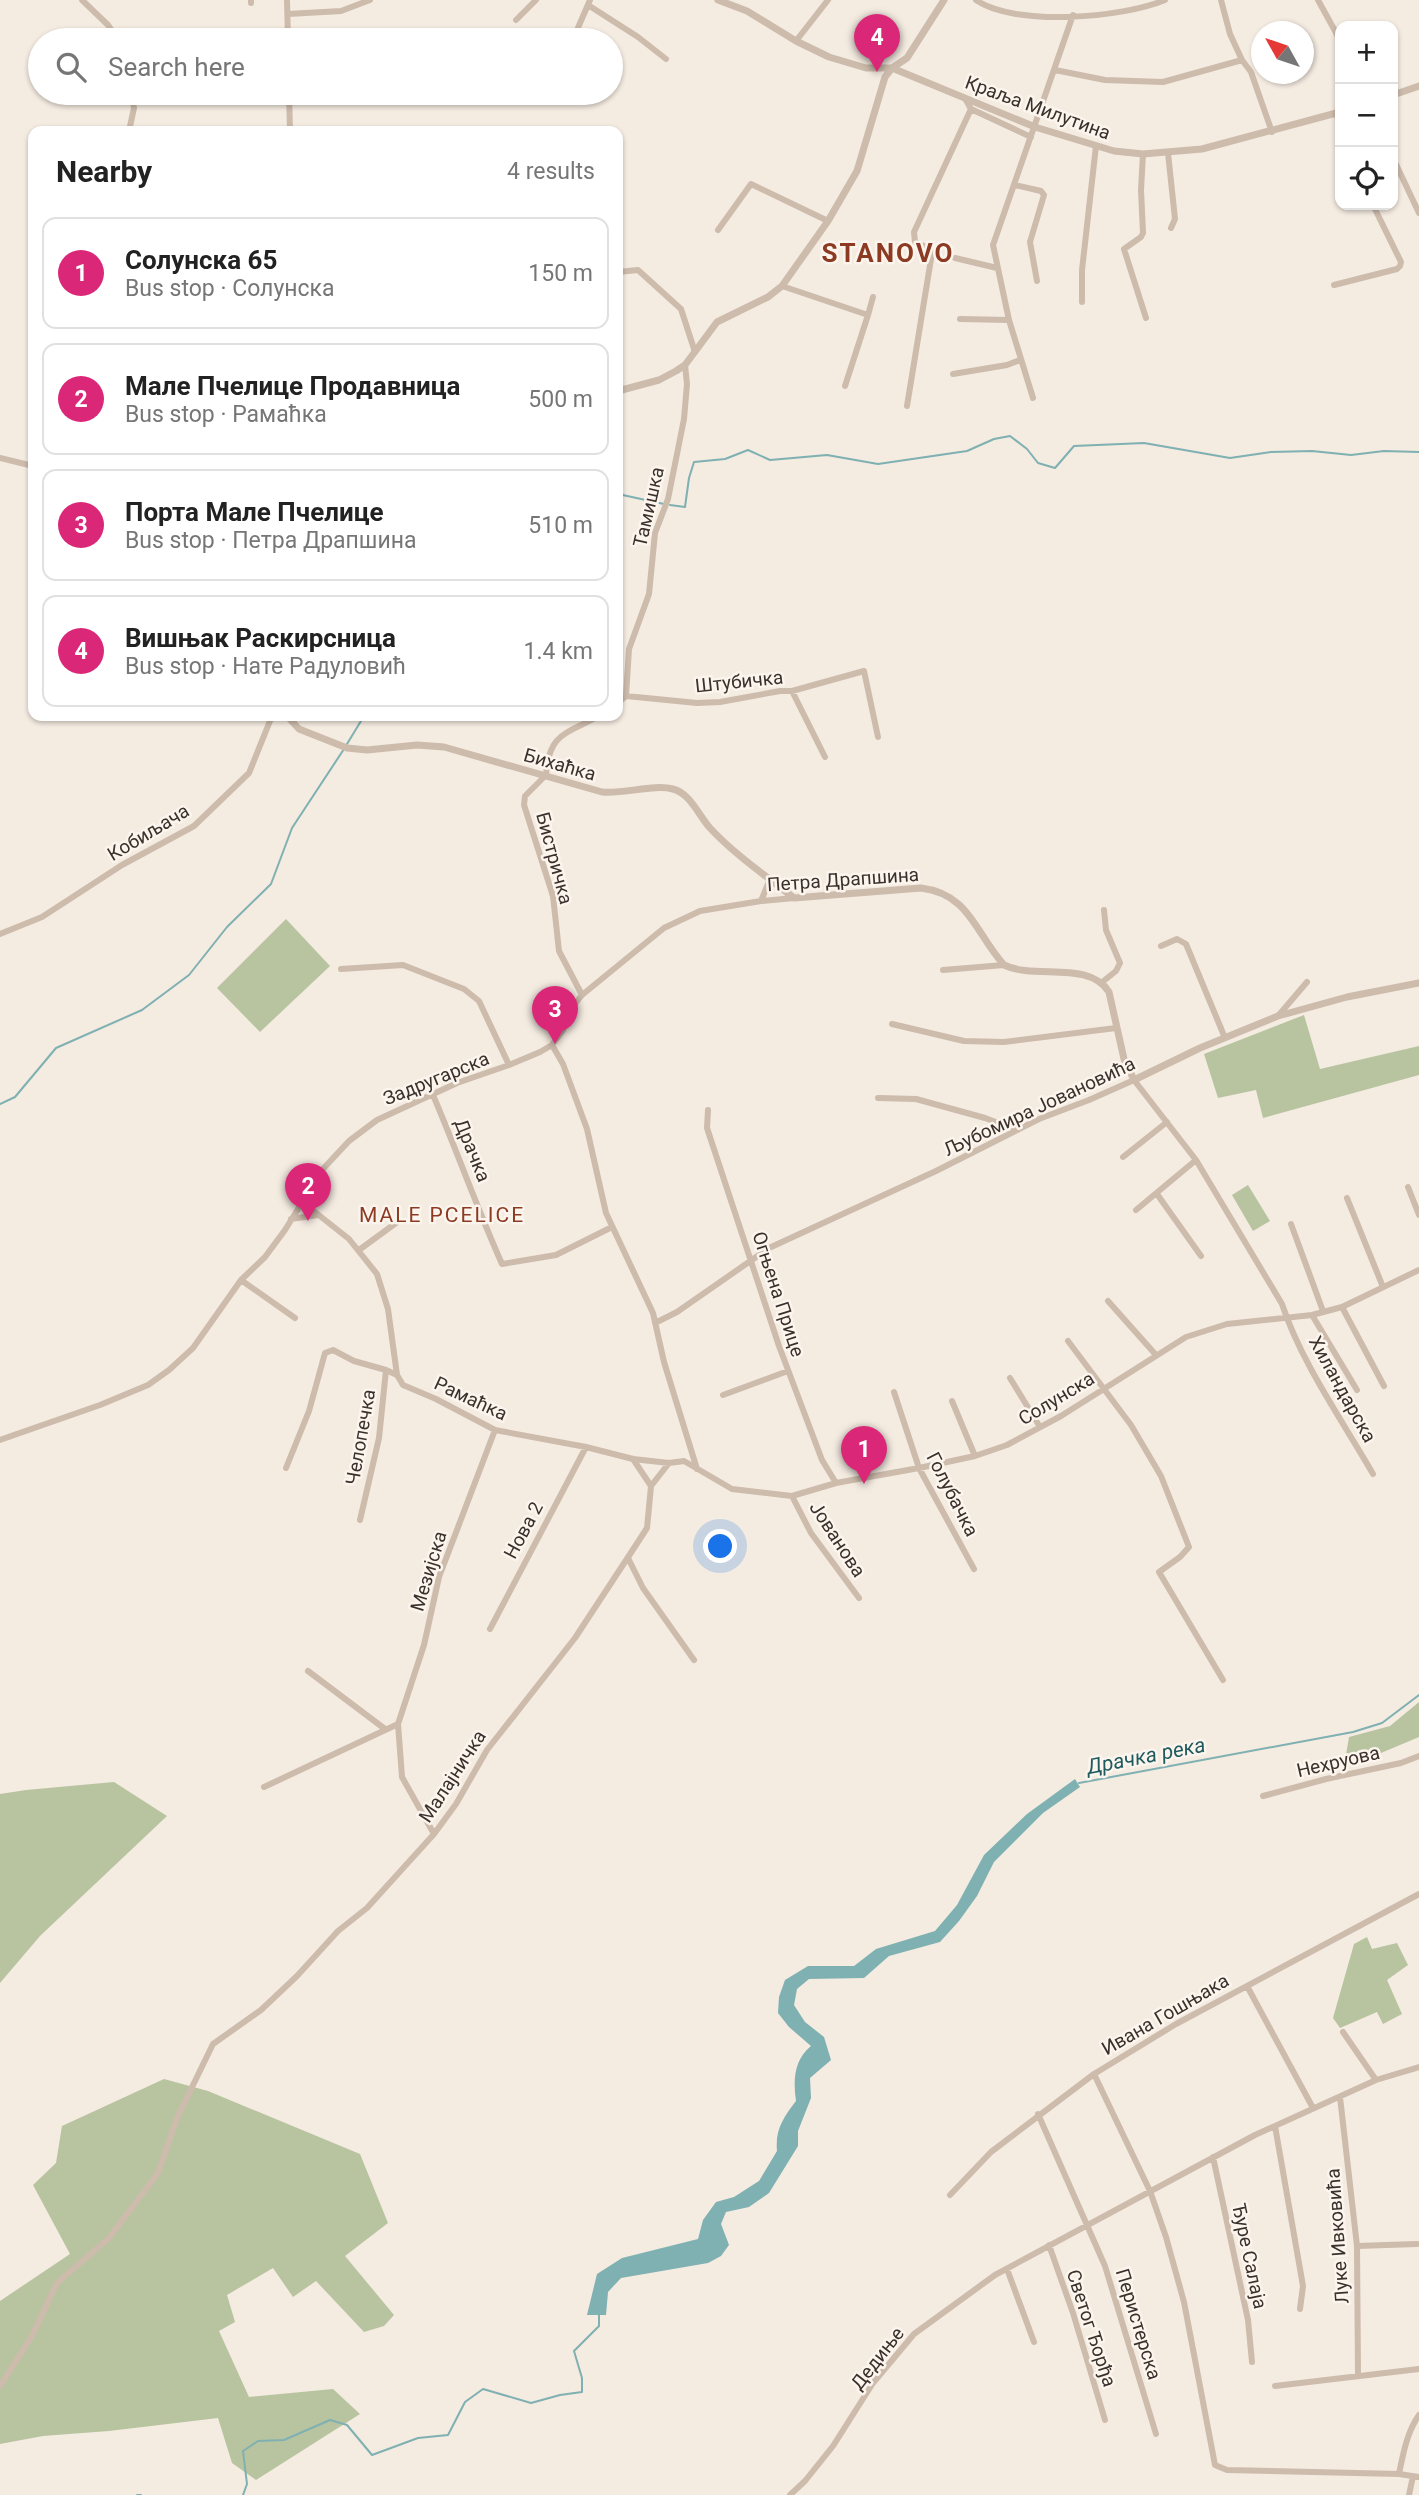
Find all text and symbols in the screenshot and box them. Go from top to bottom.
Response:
pin: 4 [854,14,900,72]
north arrow [1251,21,1314,84]
map controls [1335,21,1398,210]
button: + [1335,21,1398,84]
search box [28,28,623,105]
icon: search [52,48,90,86]
text: Search here [108,52,245,82]
street label: Краља Милутина [962,70,1114,144]
button: − [1335,84,1398,147]
button: locate [1335,147,1398,210]
text: Nearby [56,154,152,189]
text: 4 results [507,158,595,185]
district label: STANOVO [822,238,954,268]
text: Солунска 65 [125,245,277,275]
text: 1 [74,260,88,287]
text: 150 m [528,260,593,287]
text: Bus stop · Солунска [125,275,335,302]
text: Мале Пчелице Продавница [125,371,461,401]
text: 2 [74,386,88,413]
text: 500 m [528,386,593,413]
text: Bus stop · Рамаћка [125,401,327,428]
street label: Тамишка [628,465,669,549]
text: Порта Мале Пчелице [125,497,384,527]
text: 3 [74,512,88,539]
text: 510 m [528,512,593,539]
text: Bus stop · Петра Драпшина [125,527,417,554]
text: Вишњак Раскирсница [125,623,396,653]
text: 4 [74,638,88,665]
text: 1.4 km [524,638,593,665]
text: Bus stop · Нате Радуловић [125,653,406,680]
street label: Штубичка [694,665,784,698]
street label: Бихаћка [521,743,599,786]
street label: Кобиљача [103,799,193,866]
street label: Бистричка [531,809,578,907]
street label: Петра Драпшина [766,863,920,896]
pin: 3 [532,986,578,1044]
street label: Задругарска [380,1047,493,1110]
street label: Љубомира Јовановића [940,1052,1139,1161]
street label: Драчка [449,1115,496,1185]
pin: 2 [285,1163,331,1221]
district label: MALE PCELICE [359,1203,525,1227]
street label: Огњена Прице [747,1229,810,1360]
street label: Хиландарска [1304,1332,1381,1447]
street label: Солунска [1014,1367,1098,1430]
street label: Рамаћка [431,1372,511,1425]
street label: Челопечка [341,1387,380,1487]
pin: 1 [841,1426,887,1484]
street label: Голубачка [922,1448,984,1540]
street label: Јованова [805,1497,871,1581]
street label: Нова 2 [499,1498,548,1563]
street label: Мезијска [405,1528,452,1614]
your location [703,1529,737,1563]
street label: Малајничка [414,1726,491,1827]
water label: Драчка река [1083,1733,1207,1780]
street label: Нехруова [1294,1741,1382,1782]
street label: Ивана Гошњака [1098,1969,1233,2060]
street label: Луке Ивковића [1321,2168,1354,2304]
street label: Ђуре Салаја [1227,2201,1272,2311]
street label: Перистерска [1111,2266,1166,2382]
street label: Светог Ђорђа [1062,2267,1121,2390]
street label: Дедиње [846,2322,909,2394]

